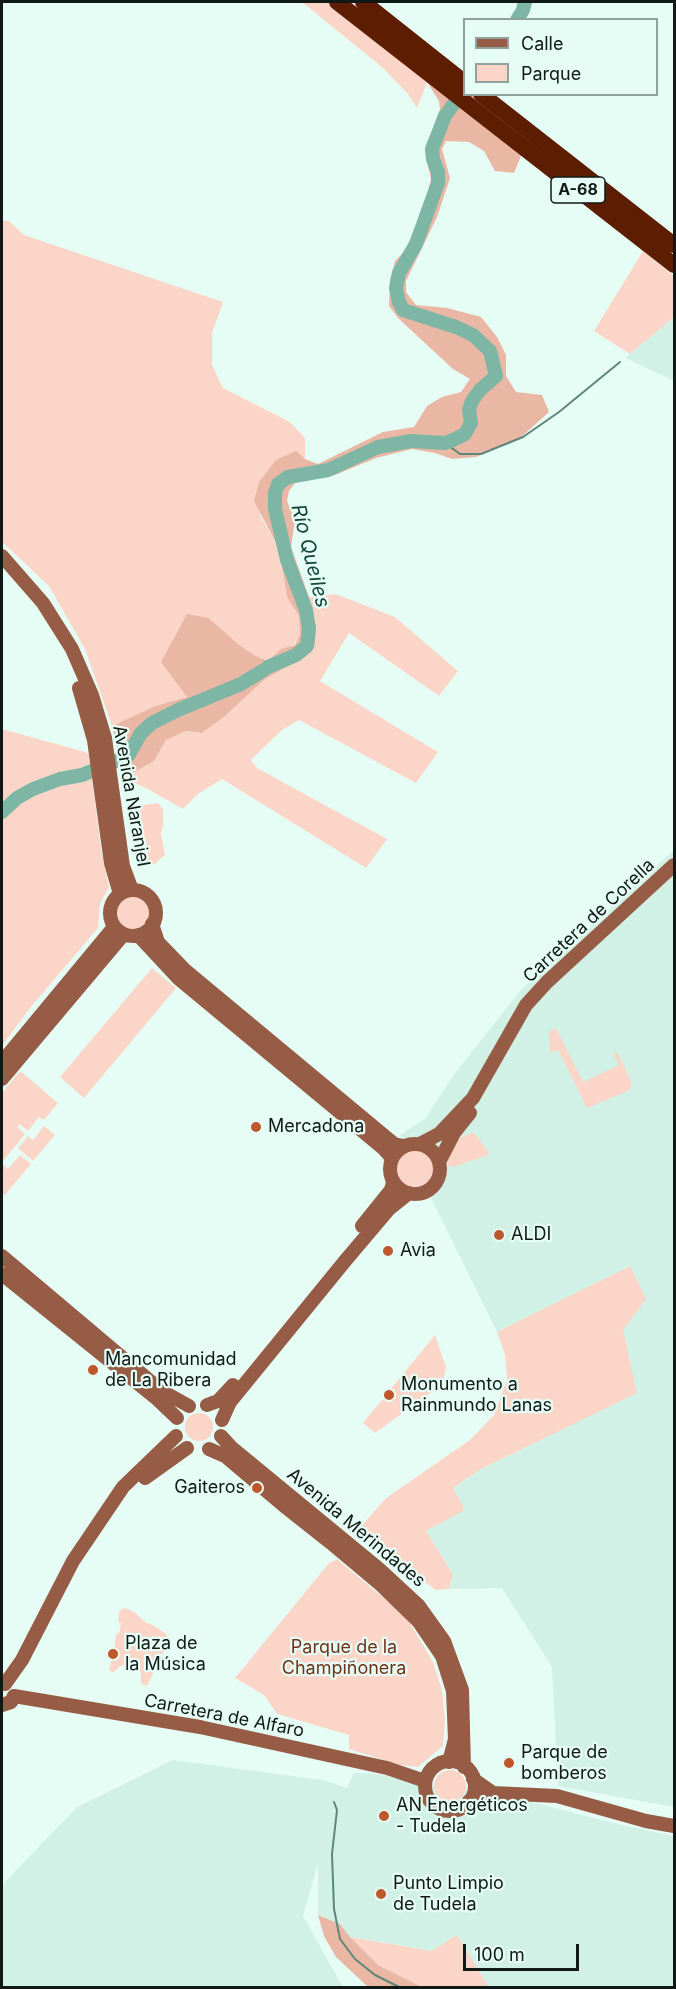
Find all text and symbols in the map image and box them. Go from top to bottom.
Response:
legend [463,18,658,96]
text: Calle [521,33,563,54]
text: Parque [521,63,581,84]
road number: A-68 [551,177,605,203]
water label: Río Queiles [286,502,334,610]
street label: Avenida Naranjel [108,724,154,868]
street label: Carretera de Corella [519,855,659,987]
place label: Mercadona [268,1116,364,1138]
marker: Mercadona [249,1120,263,1134]
place label: ALDI [511,1224,551,1246]
marker: ALDI [492,1228,506,1242]
place label: Avia [400,1240,436,1262]
marker: Avia [381,1244,395,1258]
place label: Mancomunidad de La Ribera [105,1349,237,1392]
marker: Mancomunidad de La Ribera [86,1363,100,1377]
place label: Monumento a Rainmundo Lanas [401,1374,552,1416]
marker: Monumento a Rainmundo Lanas [382,1388,396,1402]
street label: Avenida Merindades [283,1464,429,1592]
place label: Gaiteros [174,1477,245,1499]
marker: Gaiteros [250,1481,264,1495]
place label: Plaza de la Música [125,1633,206,1676]
park label: Parque de la Champiñonera [282,1637,406,1680]
marker: Plaza de la Música [106,1647,120,1661]
street label: Carretera de Alfaro [142,1690,306,1742]
place label: Parque de bomberos [521,1742,608,1784]
marker: Parque de bomberos [502,1756,516,1770]
place label: AN Energéticos - Tudela [396,1795,528,1838]
marker: AN Energéticos - Tudela [377,1809,391,1823]
place label: Punto Limpio de Tudela [393,1873,504,1916]
marker: Punto Limpio de Tudela [374,1887,388,1901]
scale bar [466,1932,582,1970]
text: 100 m [474,1944,525,1965]

